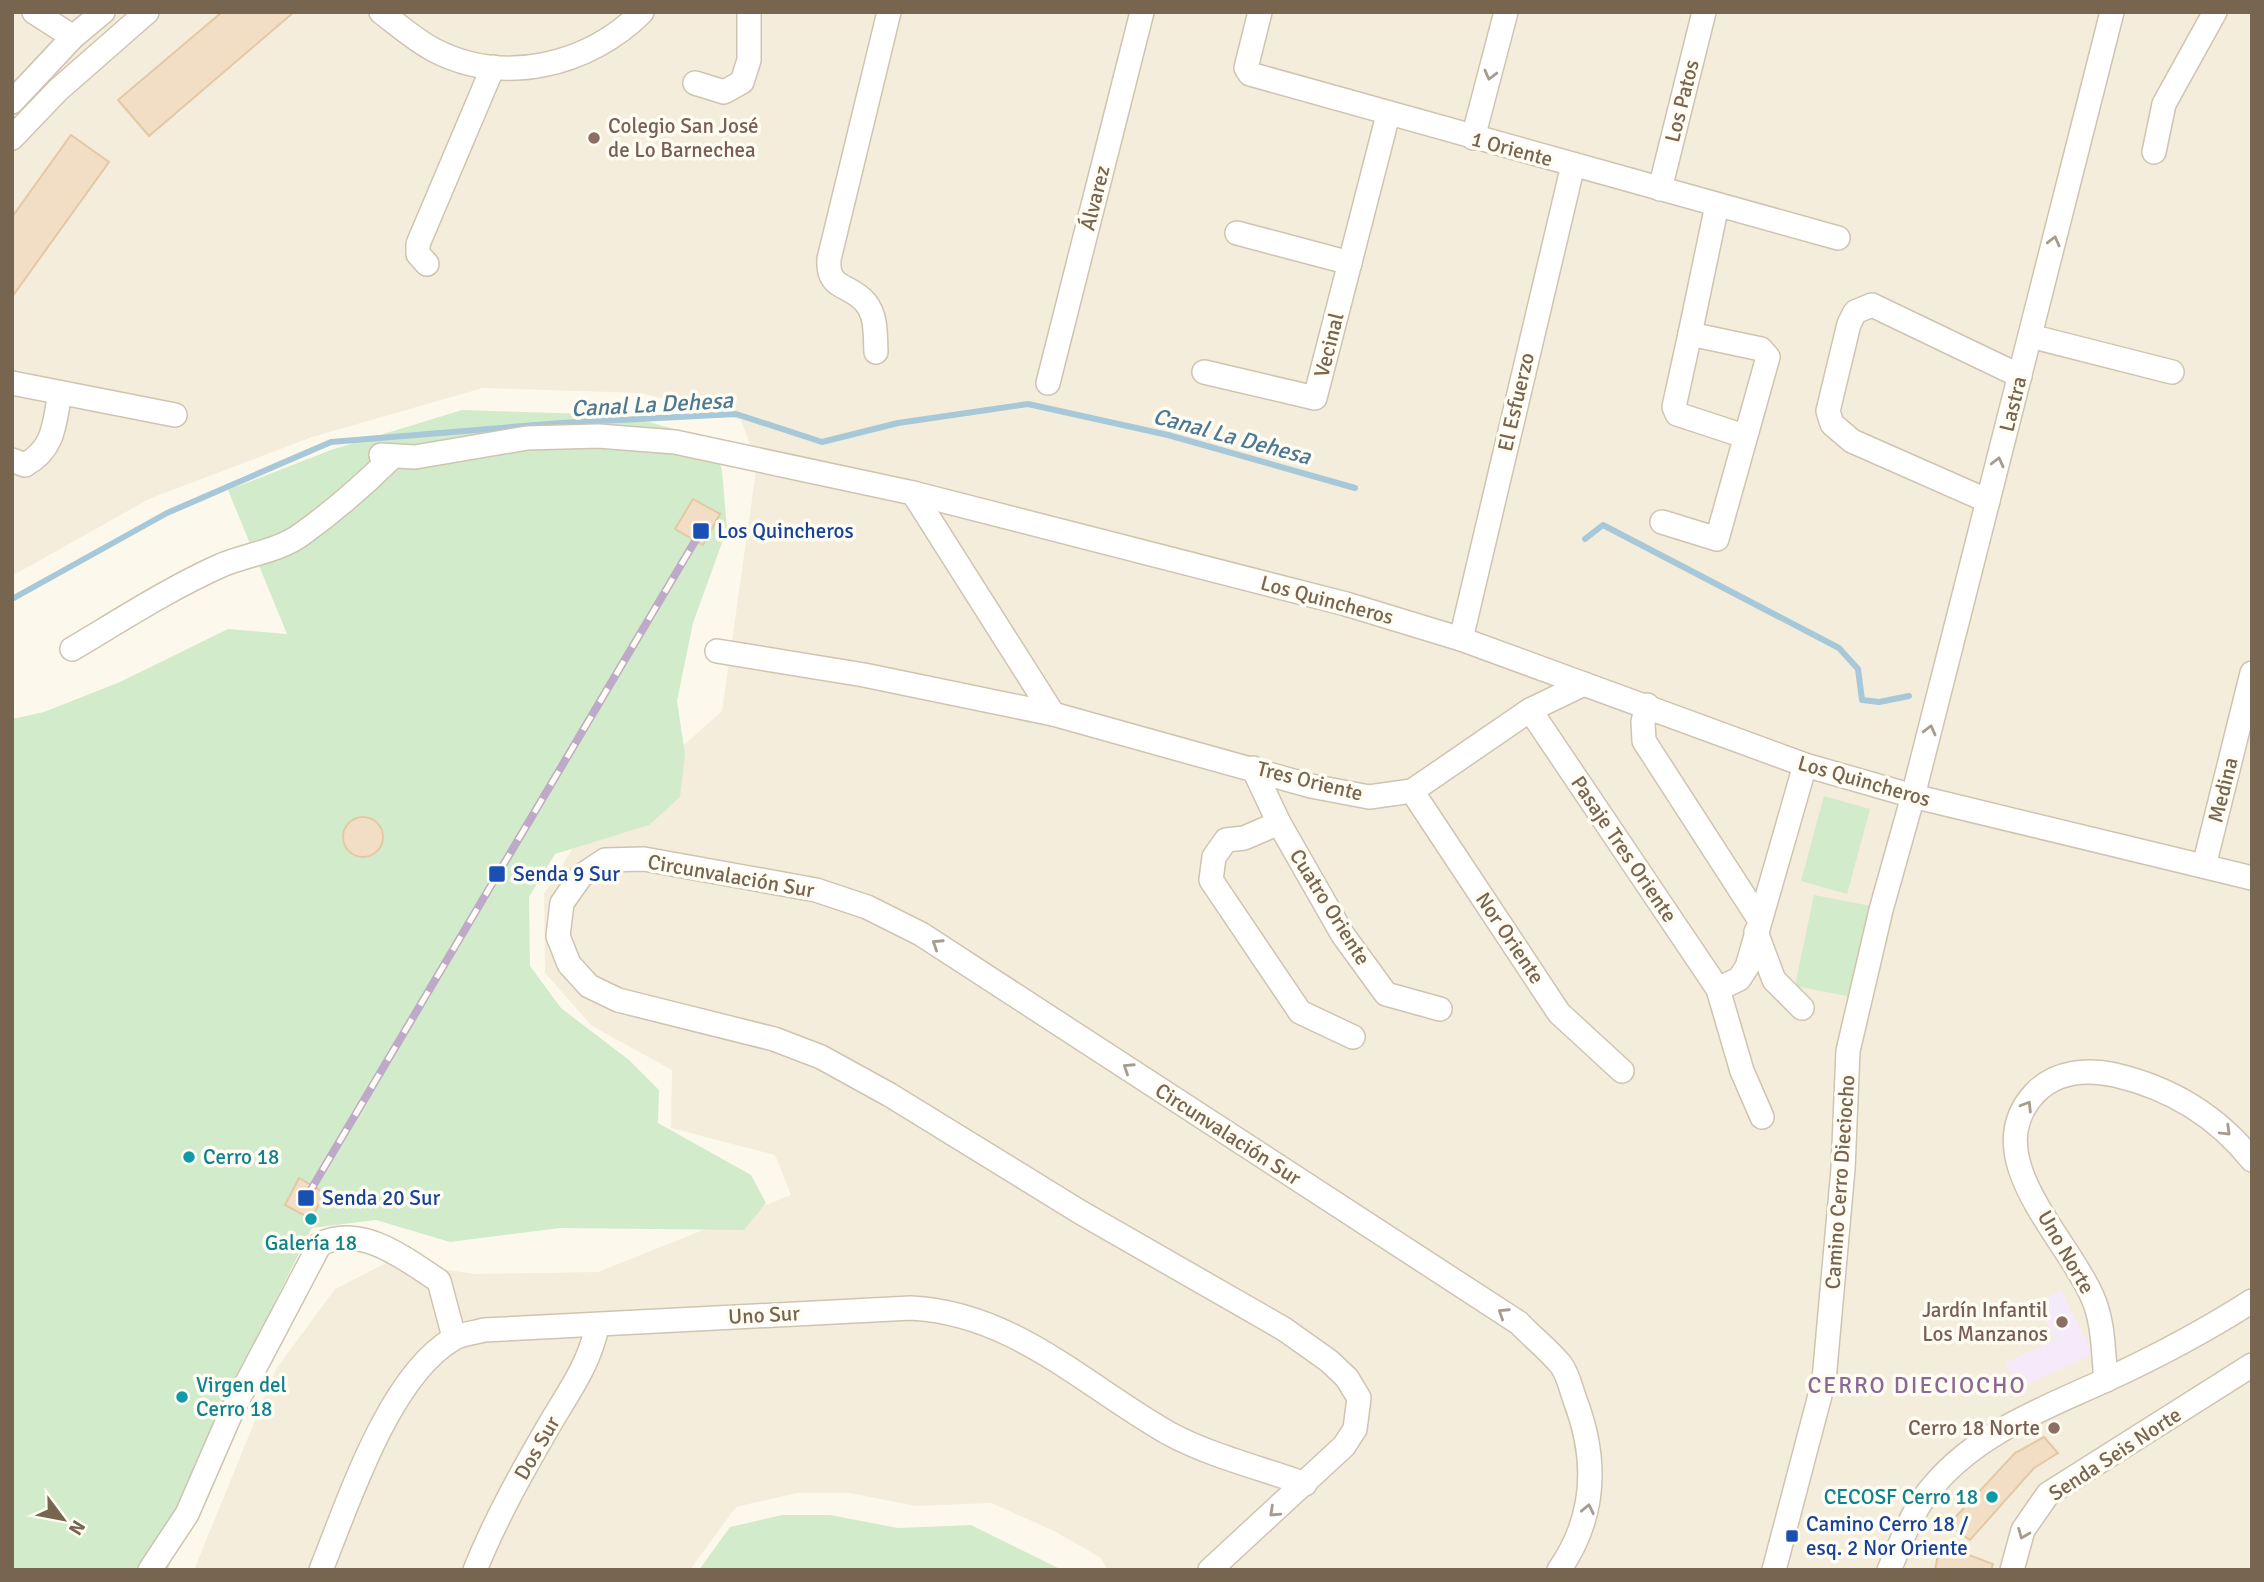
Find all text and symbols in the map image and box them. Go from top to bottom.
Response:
street label: Los Patos [1659,57,1705,145]
one-way arrow [1484,69,1498,81]
place label: Colegio San José de Lo Barnechea [608,113,759,163]
street label: 1 Oriente [1468,126,1556,172]
marker: Colegio San José de Lo Barnechea [586,130,602,146]
street label: Álvarez [1074,163,1116,233]
one-way arrow [2046,235,2060,247]
street label: Vecinal [1308,310,1350,380]
street label: El Esfuerzo [1492,350,1540,454]
street label: Lastra [1994,374,2032,434]
water label: Canal La Dehesa [570,386,735,423]
water label: Canal La Dehesa [1150,402,1315,472]
one-way arrow [1990,456,2004,468]
place label: Los Quincheros [717,518,854,544]
marker: Los Quincheros [691,521,711,541]
street label: Los Quincheros [1258,570,1396,630]
one-way arrow [1922,724,1936,736]
street label: Los Quincheros [1795,750,1933,812]
street label: Tres Oriente [1254,755,1366,807]
street label: Medina [2202,755,2244,825]
street label: Pasaje Tres Oriente [1565,771,1683,927]
street label: Cuatro Oriente [1284,844,1376,970]
street label: Circunvalación Sur [646,849,817,904]
place label: Senda 9 Sur [513,861,620,887]
marker: Senda 9 Sur [487,864,507,884]
street label: Nor Oriente [1470,887,1550,989]
one-way arrow [932,940,945,953]
one-way arrow [1123,1064,1136,1076]
street label: Camino Cerro Dieciocho [1820,1074,1860,1290]
street label: Circunvalación Sur [1150,1077,1306,1191]
one-way arrow [2018,1100,2031,1113]
one-way arrow [2218,1123,2231,1136]
place label: Cerro 18 [203,1144,279,1170]
marker: Cerro 18 [181,1149,197,1165]
place label: Senda 20 Sur [322,1185,440,1211]
marker: Senda 20 Sur [296,1188,316,1208]
street label: Uno Norte [2032,1206,2100,1298]
marker: Galería 18 [303,1211,319,1227]
place label: Galería 18 [265,1230,357,1256]
place label: Jardín Infantil Los Manzanos [1922,1297,2048,1347]
street label: Uno Sur [727,1300,801,1330]
one-way arrow [1498,1308,1511,1321]
marker: Jardín Infantil Los Manzanos [2054,1314,2070,1330]
district label: CERRO DIECIOCHO [1807,1371,2027,1400]
place label: Virgen del Cerro 18 [196,1372,287,1422]
marker: Virgen del Cerro 18 [174,1389,190,1405]
street label: Senda Seis Norte [2044,1402,2186,1506]
street label: Dos Sur [508,1411,566,1484]
place label: Cerro 18 Norte [1908,1415,2040,1441]
marker: Cerro 18 Norte [2046,1420,2062,1436]
north arrow [28,1484,98,1554]
place label: CECOSF Cerro 18 [1824,1484,1978,1510]
marker: CECOSF Cerro 18 [1984,1489,2000,1505]
one-way arrow [1579,1503,1594,1515]
one-way arrow [1269,1504,1282,1517]
place label: Camino Cerro 18 / esq. 2 Nor Oriente [1806,1511,1969,1561]
text: N [63,1516,90,1539]
one-way arrow [2017,1527,2031,1539]
marker: Camino Cerro 18 / esq. 2 Nor Oriente [1784,1528,1800,1544]

